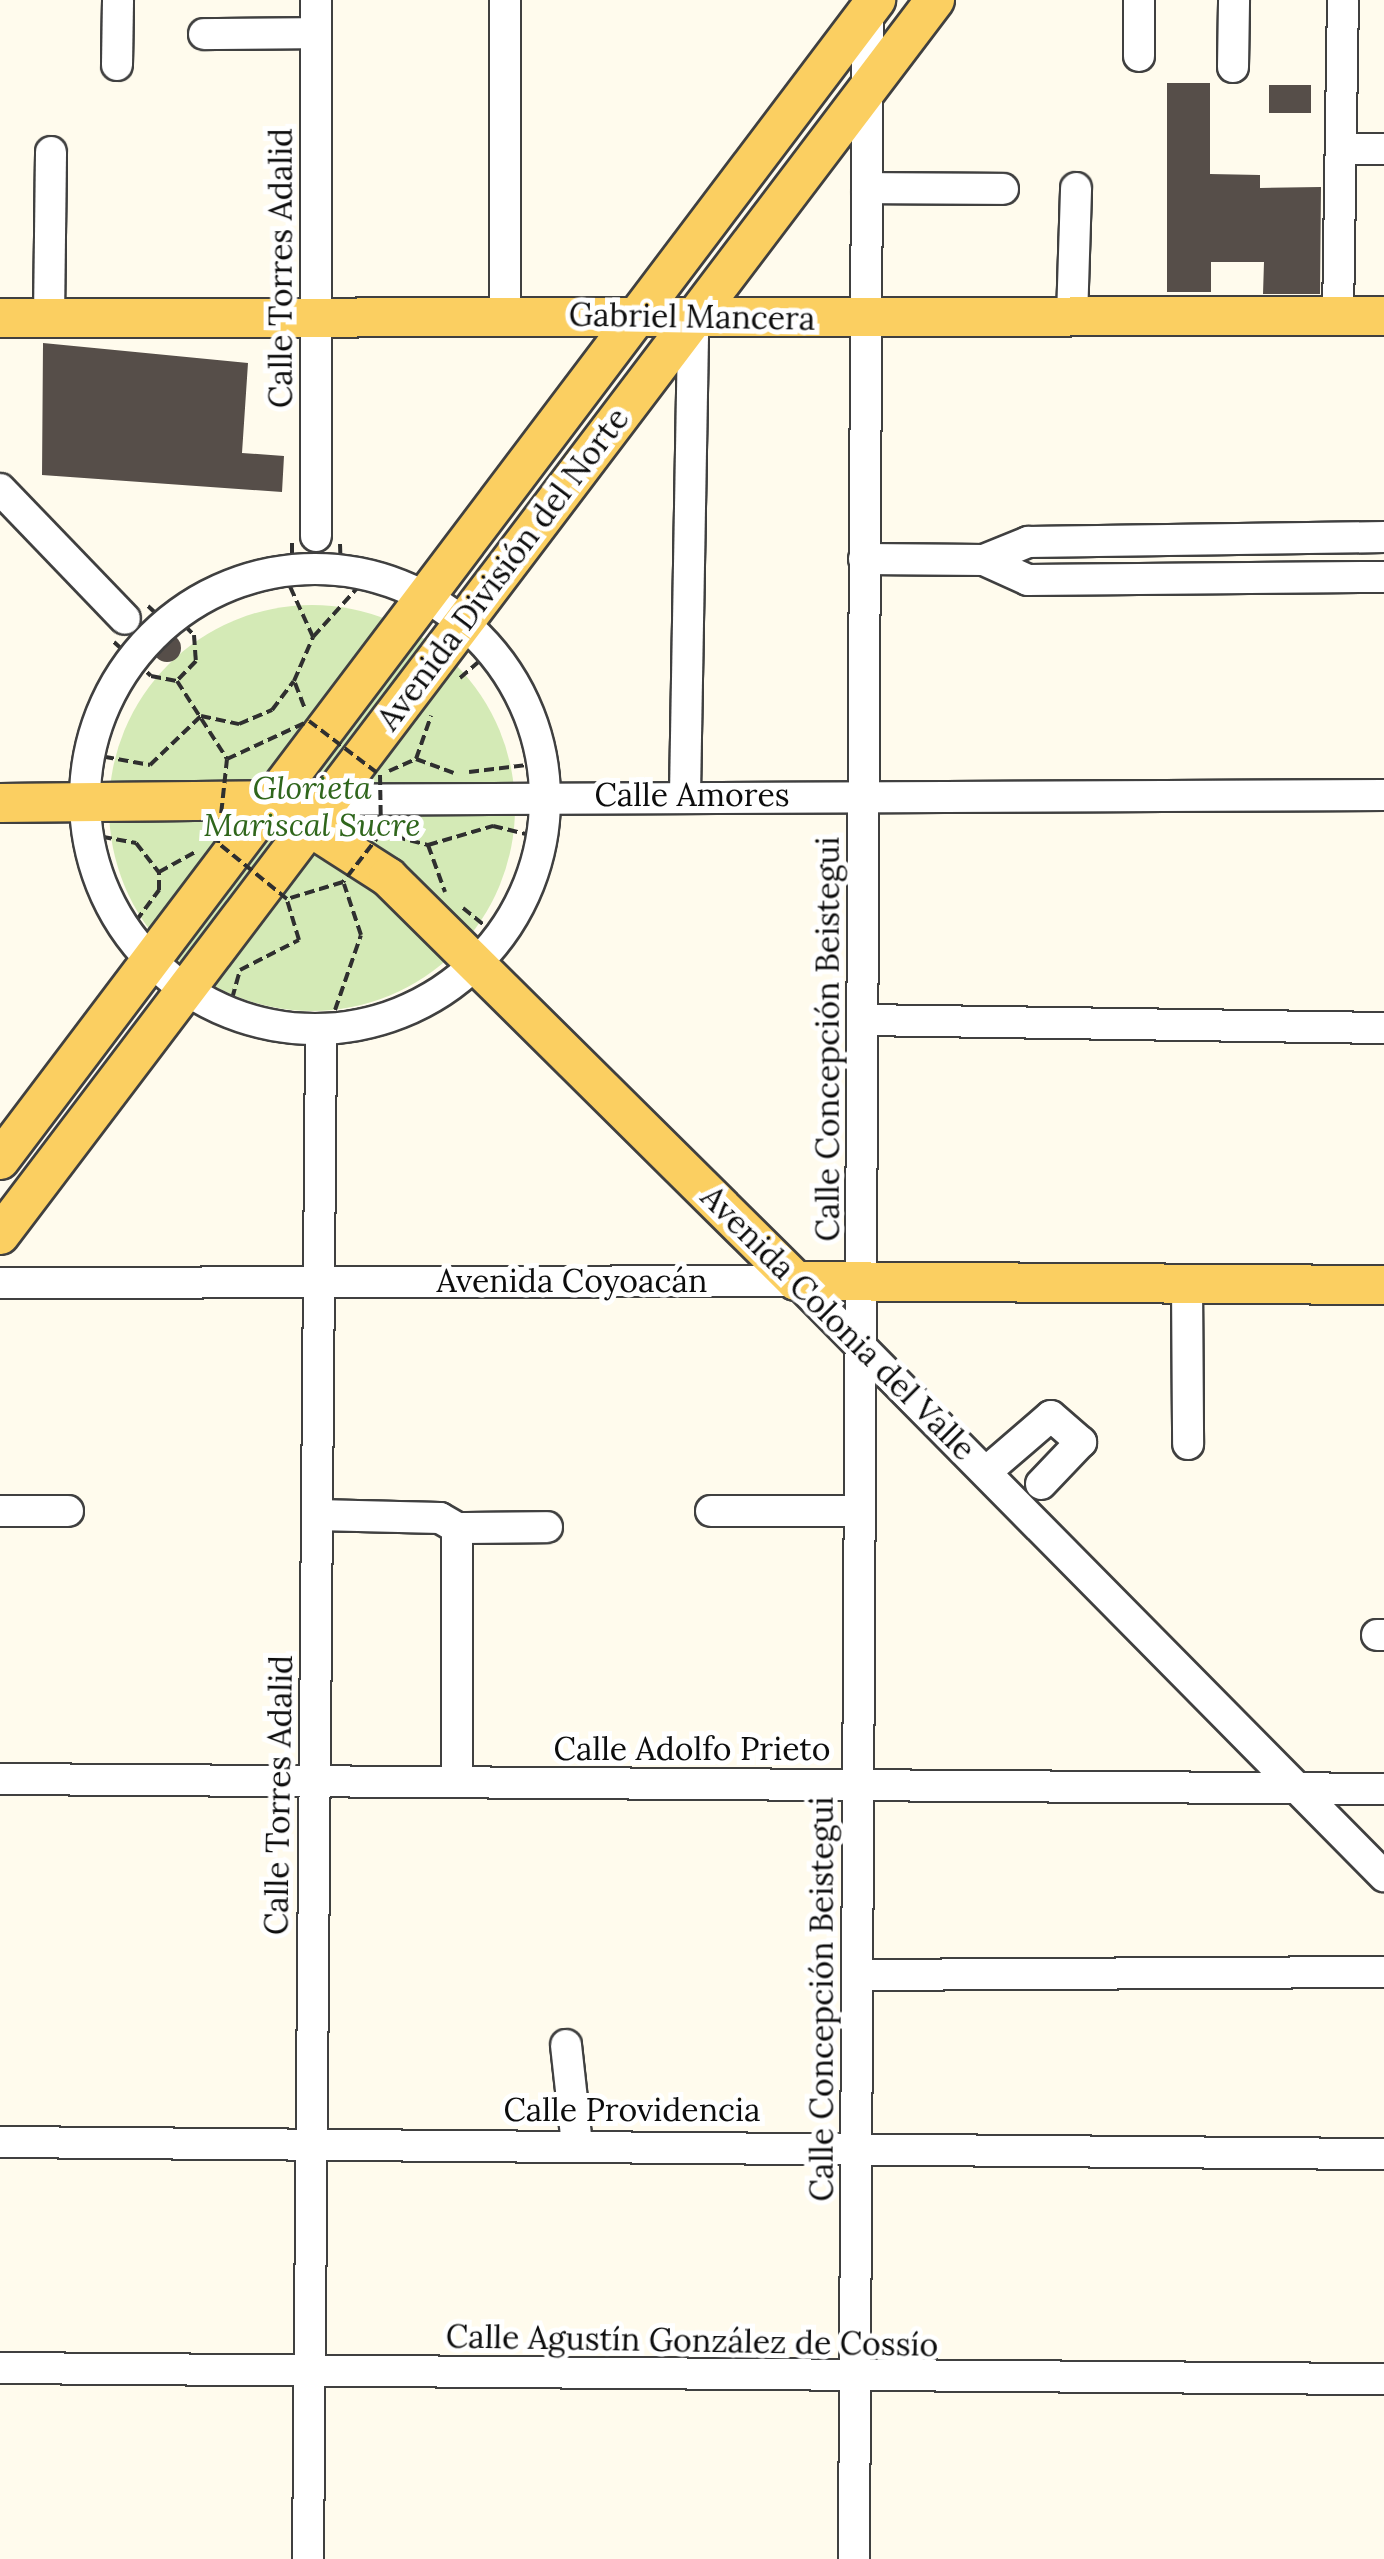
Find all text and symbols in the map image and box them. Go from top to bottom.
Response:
street label: Calle Torres Adalid [262,128,300,408]
street label: Gabriel Mancera [568,296,816,338]
street label: Avenida División del Norte [369,400,637,738]
park label: Glorieta Mariscal Sucre [203,770,421,845]
street label: Calle Amores [594,776,790,814]
street label: Calle Concepción Beistegui [809,836,847,1242]
street label: Avenida Colonia del Valle [693,1178,983,1468]
street label: Avenida Coyoacán [437,1262,707,1300]
street label: Calle Torres Adalid [257,1655,301,1935]
street label: Calle Adolfo Prieto [554,1730,830,1768]
street label: Calle Concepción Beistegui [803,1796,841,2202]
street label: Calle Providencia [503,2091,761,2129]
street label: Calle Agustín González de Cossío [445,2318,939,2364]

